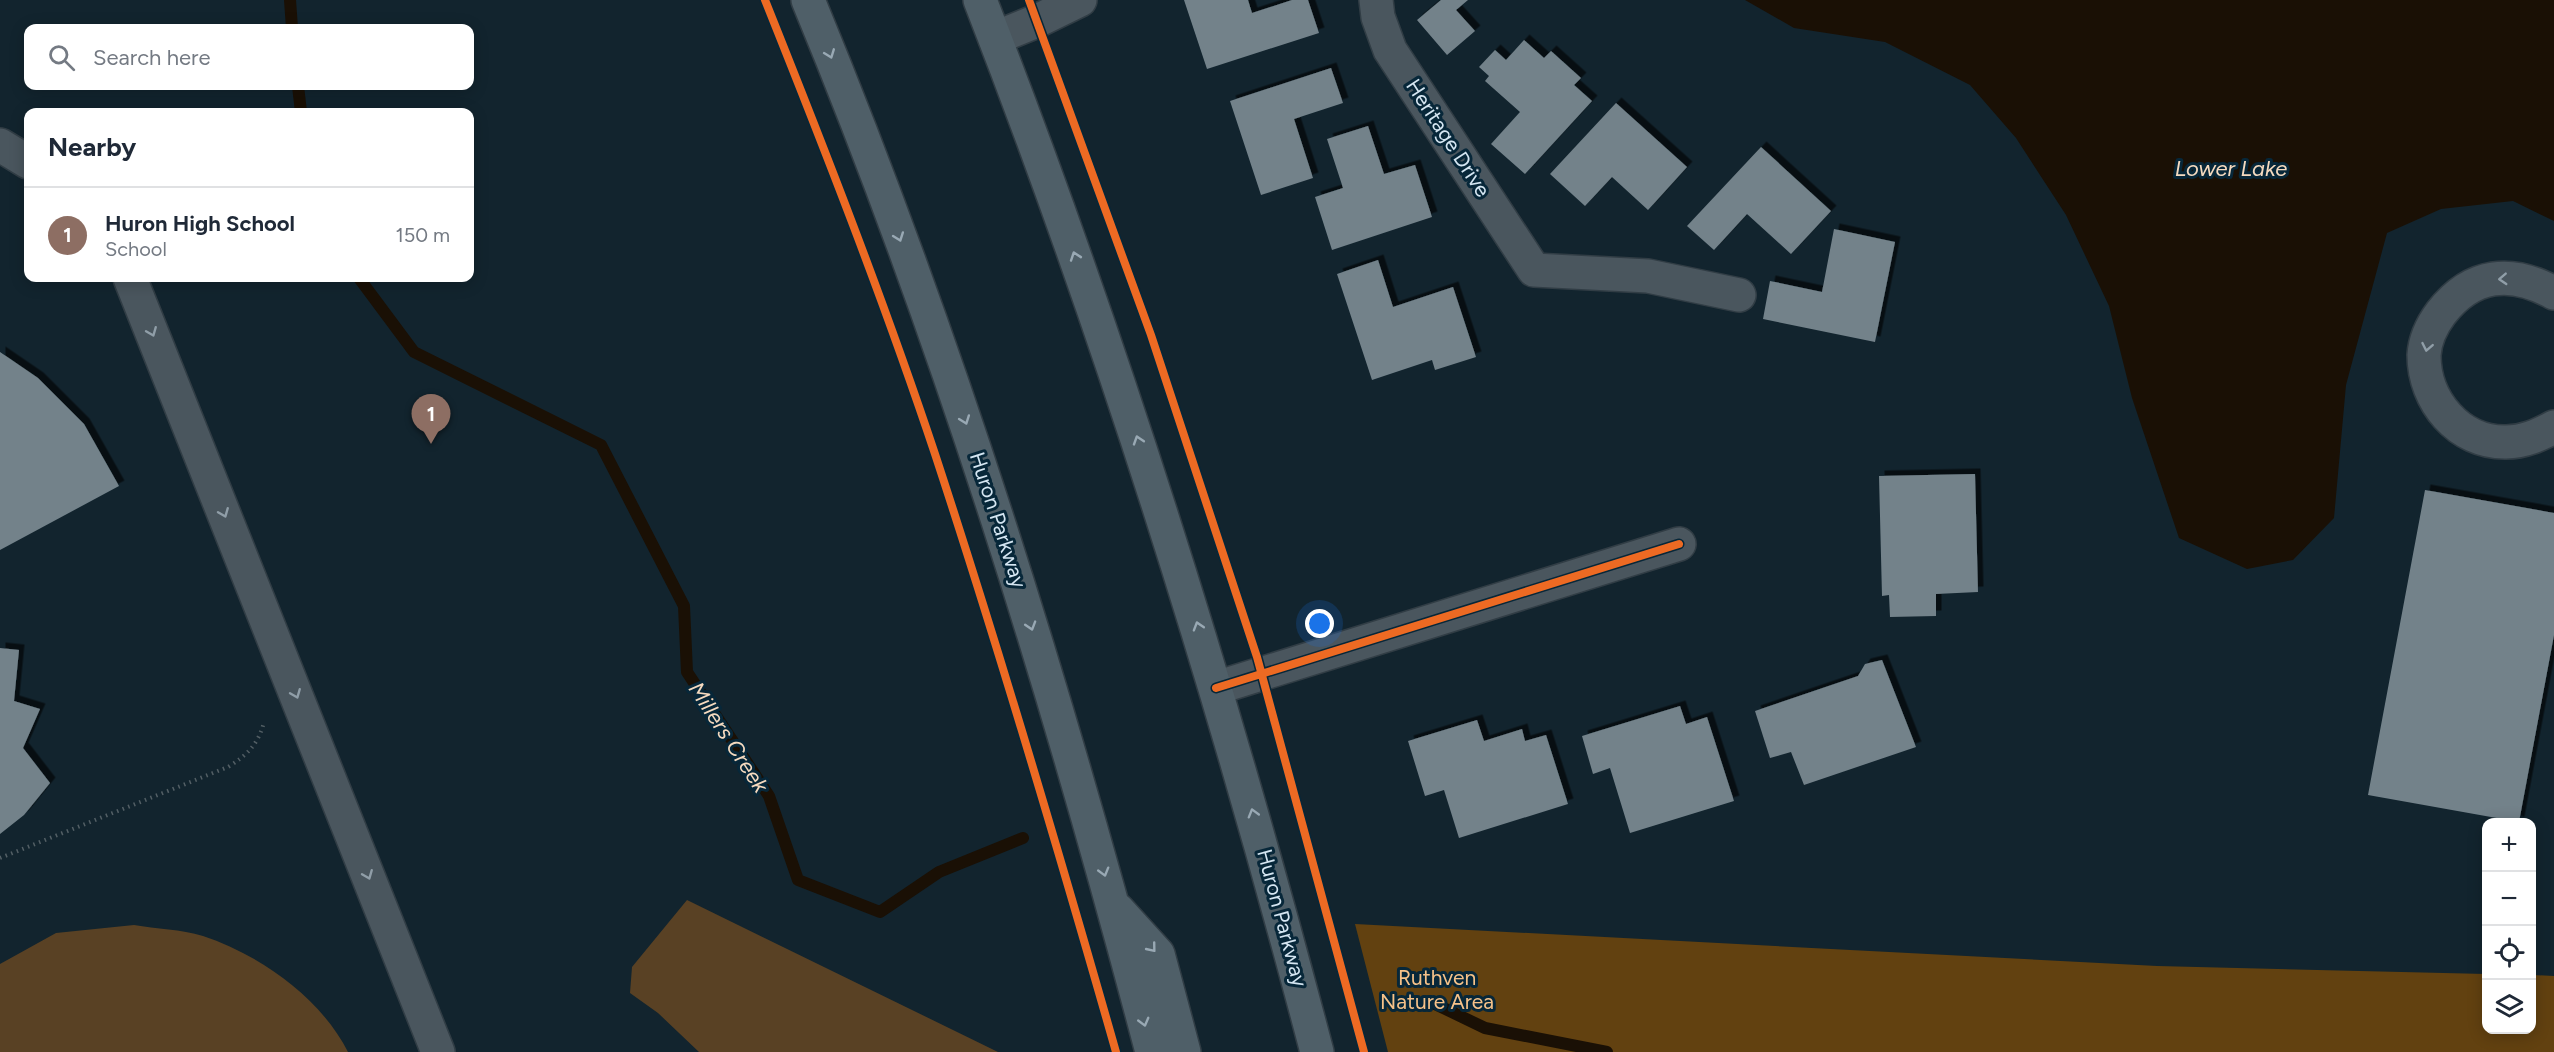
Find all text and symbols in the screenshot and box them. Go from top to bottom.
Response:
search box [24,24,474,90]
icon: search [45,41,78,74]
text: Search here [93,44,211,71]
one-way arrow [823,48,835,59]
street label: Heritage Drive [1401,74,1496,201]
text: Nearby [48,131,136,163]
water label: Lower Lake [2175,155,2287,182]
text: Huron High School [105,210,295,237]
text: 1 [63,223,72,247]
text: 150 m [395,223,450,247]
one-way arrow [891,231,904,242]
text: School [105,237,167,261]
one-way arrow [1070,251,1083,262]
one-way arrow [2499,272,2508,285]
one-way arrow [145,325,157,336]
one-way arrow [2421,342,2434,352]
pin: 1 [412,394,450,444]
one-way arrow [957,414,970,425]
one-way arrow [1133,435,1145,446]
street label: Huron Parkway [965,449,1032,591]
one-way arrow [217,507,230,518]
your location [1305,609,1334,638]
one-way arrow [1024,620,1036,631]
one-way arrow [1193,621,1205,632]
water label: Millers Creek [683,677,775,799]
one-way arrow [289,688,302,699]
one-way arrow [1248,808,1260,819]
map controls [2482,818,2536,1034]
button: + [2482,818,2536,872]
street label: Huron Parkway [1252,846,1313,989]
one-way arrow [1097,866,1109,877]
one-way arrow [361,869,373,880]
button: − [2482,872,2536,926]
button: locate [2482,926,2536,980]
one-way arrow [1144,941,1155,952]
park label: Ruthven Nature Area [1380,965,1494,1014]
button: layers [2482,980,2536,1034]
one-way arrow [1137,1016,1149,1027]

